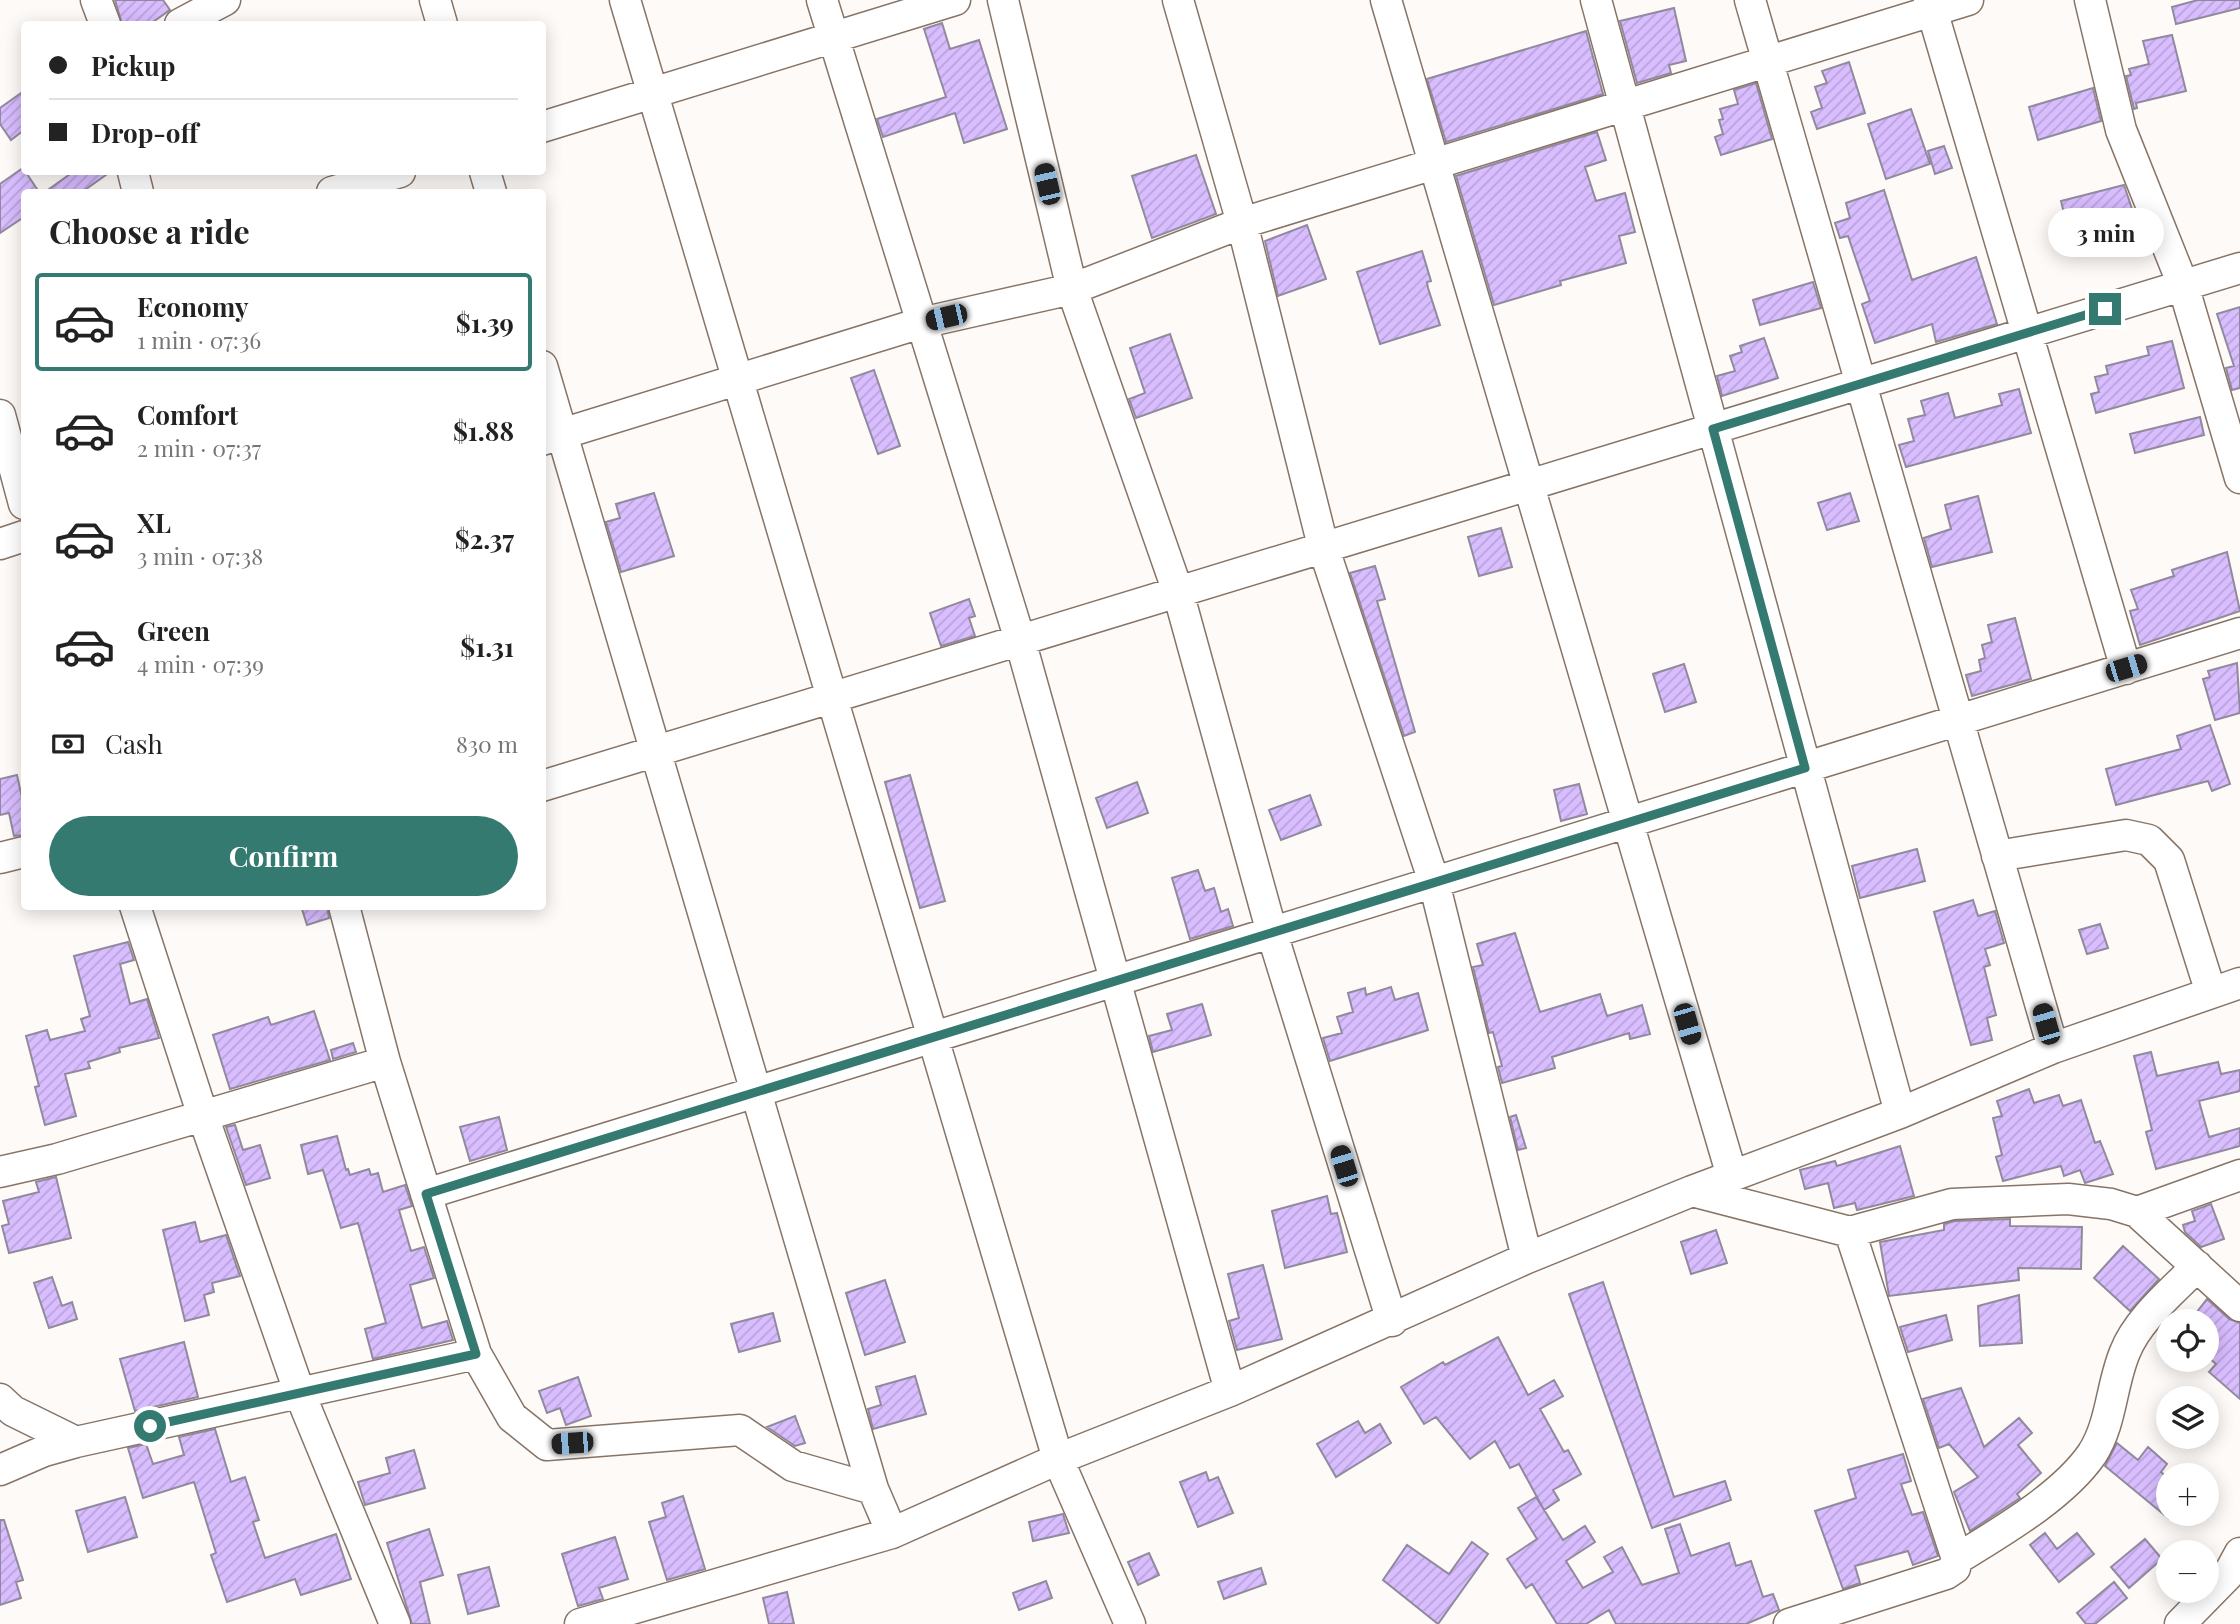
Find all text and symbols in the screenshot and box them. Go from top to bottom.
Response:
text: Pickup [91,48,175,83]
text: Drop-off [91,115,198,150]
car [1033,161,1062,207]
callout: 3 min [2047,208,2163,256]
text: Choose a ride [49,209,250,252]
text: 3 min [2077,217,2135,248]
text: Economy [137,289,248,324]
icon: car [53,291,116,354]
route end [2089,293,2121,325]
car [924,302,969,332]
text: $1.39 [456,305,514,340]
text: 1 min · 07:36 [137,324,261,355]
text: Comfort [137,397,238,432]
icon: car [53,399,116,462]
text: $1.88 [453,413,514,448]
text: 2 min · 07:37 [137,432,261,463]
text: XL [137,505,171,540]
icon: car [53,507,116,570]
text: $2.37 [455,521,514,556]
text: 3 min · 07:38 [137,540,263,571]
text: Green [137,613,210,648]
icon: car [53,615,116,678]
text: $1.31 [460,629,514,664]
text: 4 min · 07:39 [137,648,264,679]
car [2103,652,2150,684]
icon: cash [49,725,87,763]
text: Cash [105,726,163,761]
text: 830 m [456,728,518,759]
button: Confirm [49,816,518,896]
car [1672,1001,1703,1047]
car [2031,1001,2062,1047]
car [1328,1143,1361,1189]
map controls [2156,1309,2219,1603]
button: locate [2156,1309,2219,1372]
button: layers [2156,1386,2219,1449]
route start [134,1410,166,1442]
car [551,1431,594,1455]
button: + [2156,1463,2219,1526]
button: − [2156,1540,2219,1603]

